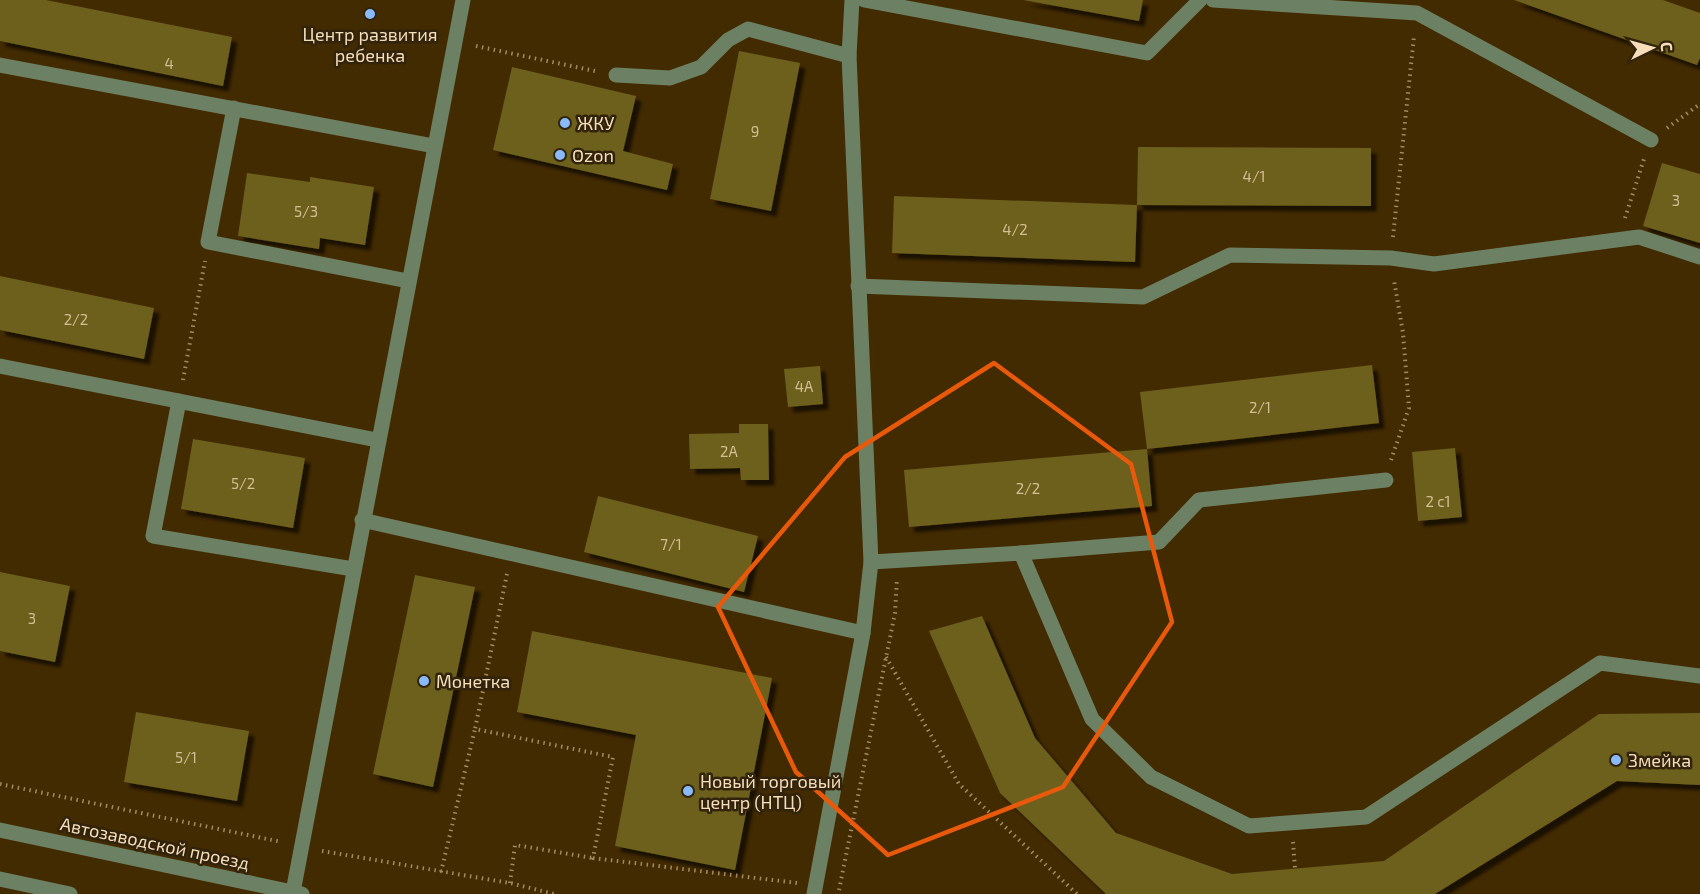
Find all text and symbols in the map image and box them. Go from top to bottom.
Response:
marker: Центр развития ребенка [363,7,377,21]
north arrow [1622,18,1682,78]
place label: Центр развития ребенка [302,23,438,66]
text: С [1658,41,1677,52]
house number: 4 [164,54,174,72]
place label: ЖКУ [577,112,614,134]
marker: ЖКУ [558,116,572,130]
house number: 9 [751,122,759,140]
place label: Ozon [572,144,614,166]
marker: Ozon [553,148,567,162]
house number: 4/1 [1243,167,1265,185]
house number: 3 [1672,191,1680,209]
house number: 5/3 [294,202,318,220]
house number: 4/2 [1002,220,1028,238]
house number: 2/2 [64,310,88,328]
house number: 4А [795,377,814,395]
house number: 2/1 [1249,398,1271,416]
house number: 2А [720,442,739,460]
house number: 5/2 [231,474,255,492]
house number: 2/2 [1016,479,1040,497]
house number: 2 с1 [1425,492,1451,510]
house number: 7/1 [660,535,682,553]
house number: 3 [28,609,36,627]
place label: Монетка [436,670,510,692]
marker: Монетка [417,674,431,688]
house number: 5/1 [175,748,197,766]
place label: Змейка [1628,749,1691,771]
marker: Змейка [1609,753,1623,767]
place label: Новый торговый центр (НТЦ) [700,770,841,813]
marker: Новый торговый центр (НТЦ) [681,784,695,798]
street label: Автозаводской проезд [58,812,252,874]

